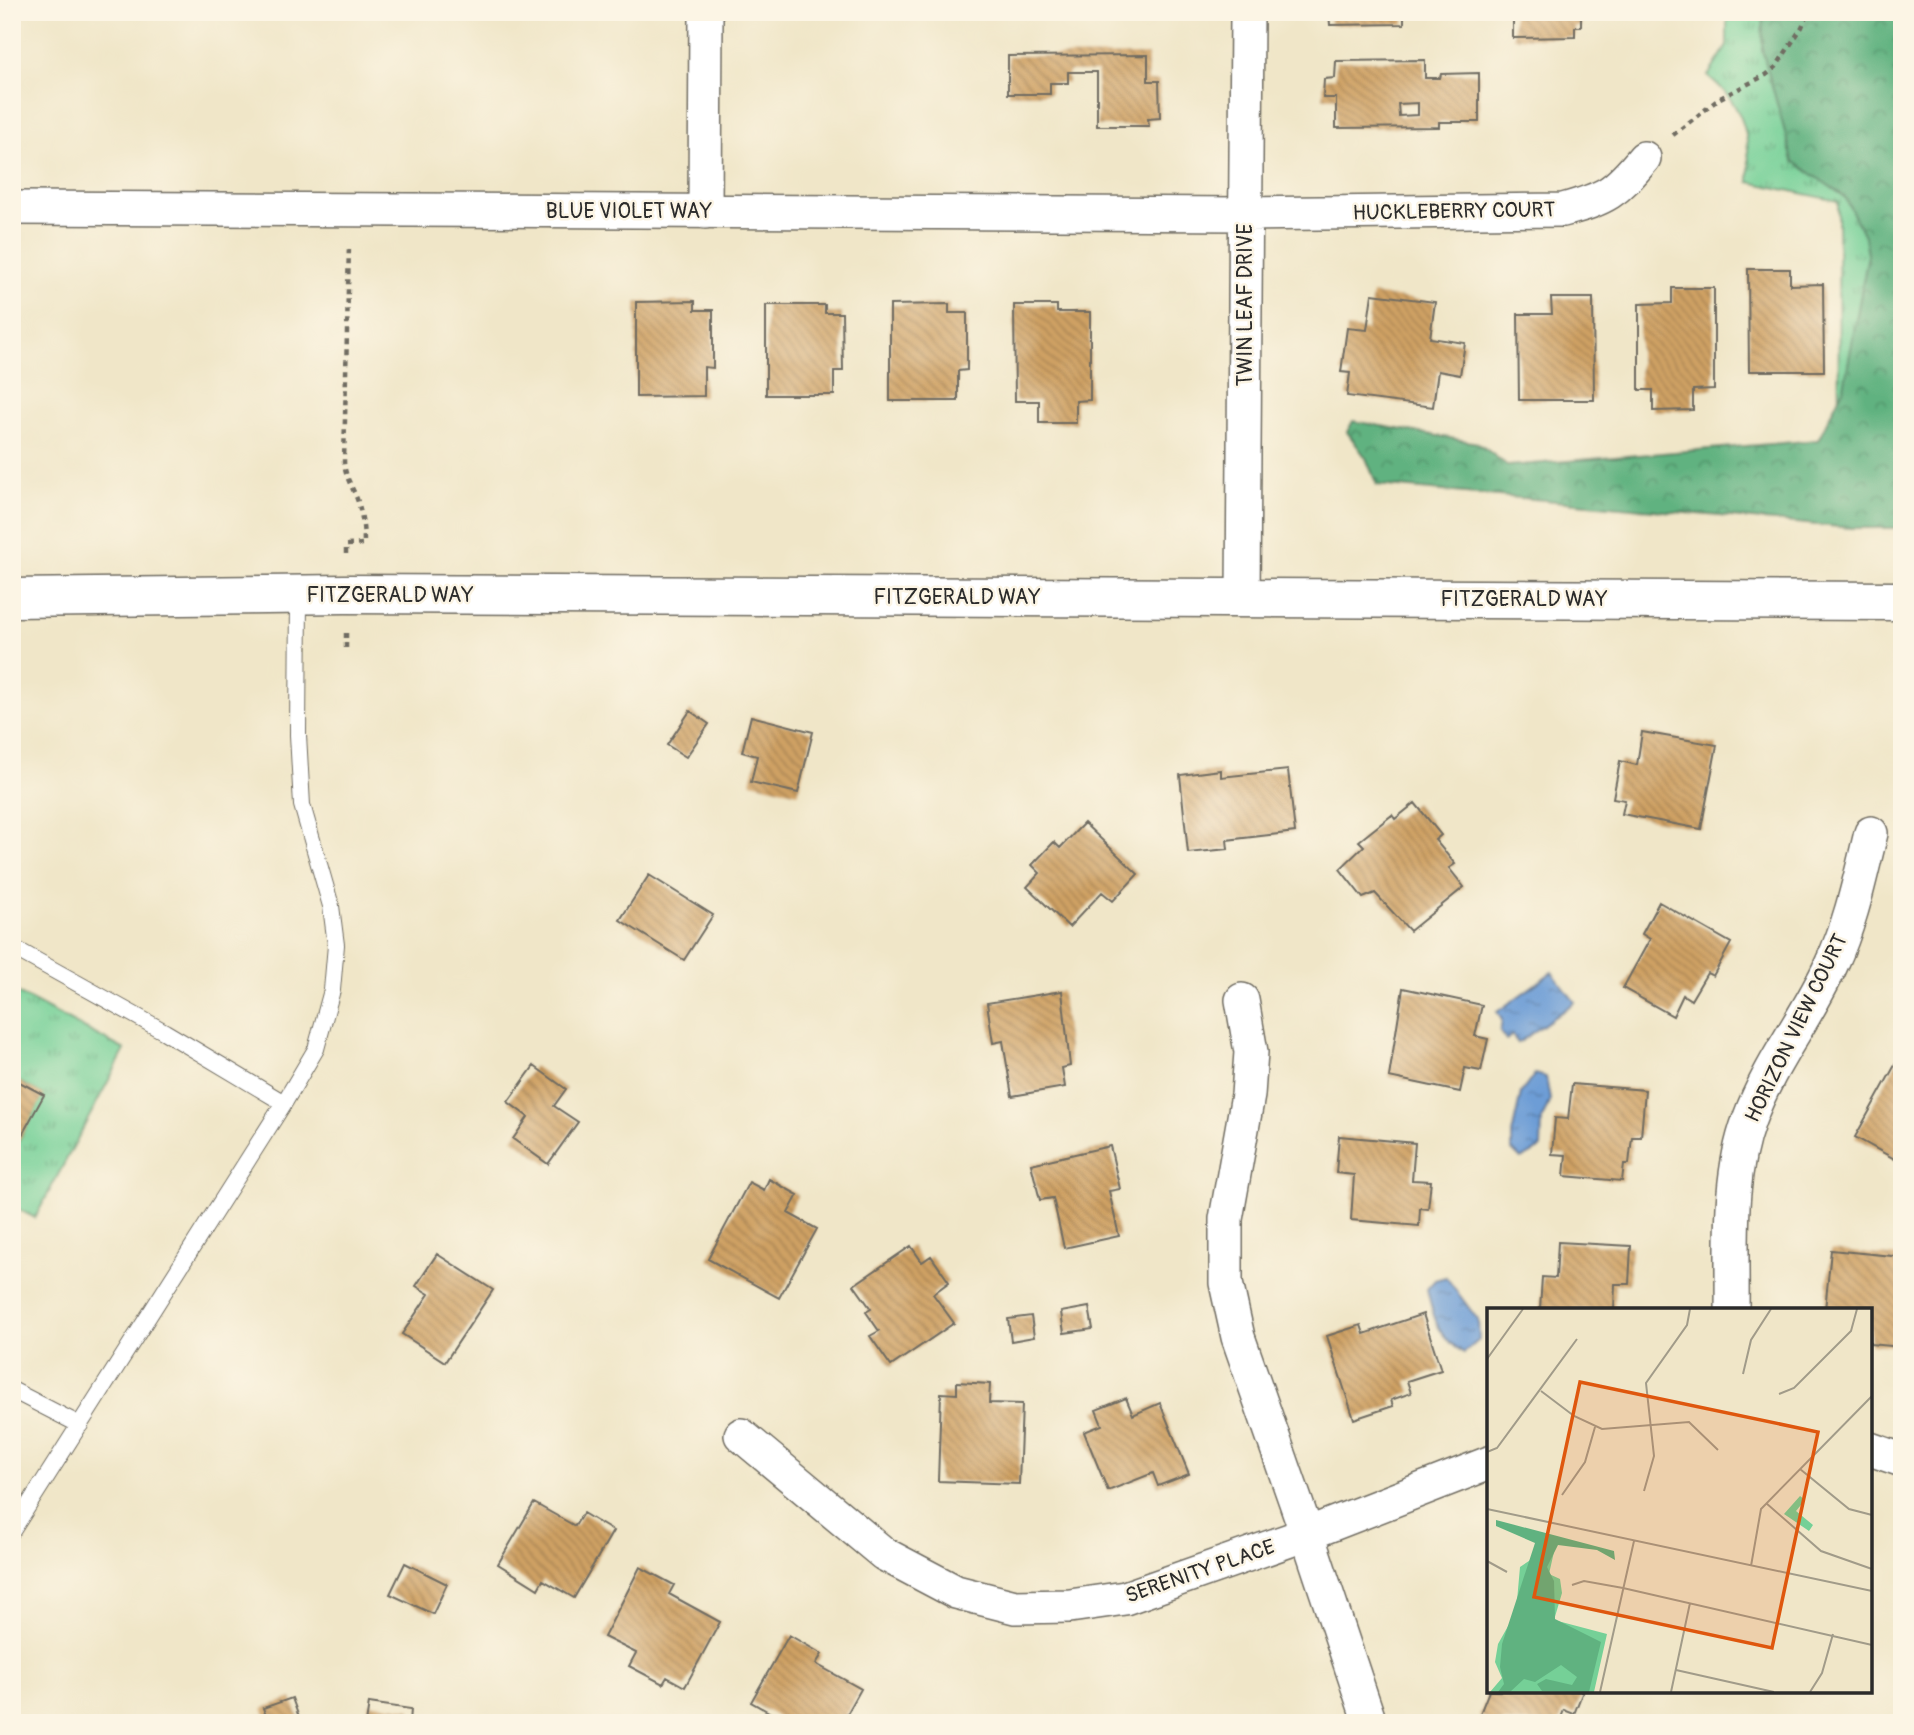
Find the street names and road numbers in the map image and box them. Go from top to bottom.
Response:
street label: HUCKLEBERRY COURT [1352,196,1556,227]
street label: BLUE VIOLET WAY [546,198,712,225]
street label: TWIN LEAF DRIVE [1232,224,1259,386]
street label: FITZGERALD WAY [306,582,474,609]
street label: FITZGERALD WAY [873,584,1041,611]
street label: FITZGERALD WAY [1440,586,1608,613]
street label: HORIZON VIEW COURT [1739,929,1854,1127]
street label: SERENITY PLACE [1122,1533,1278,1610]

